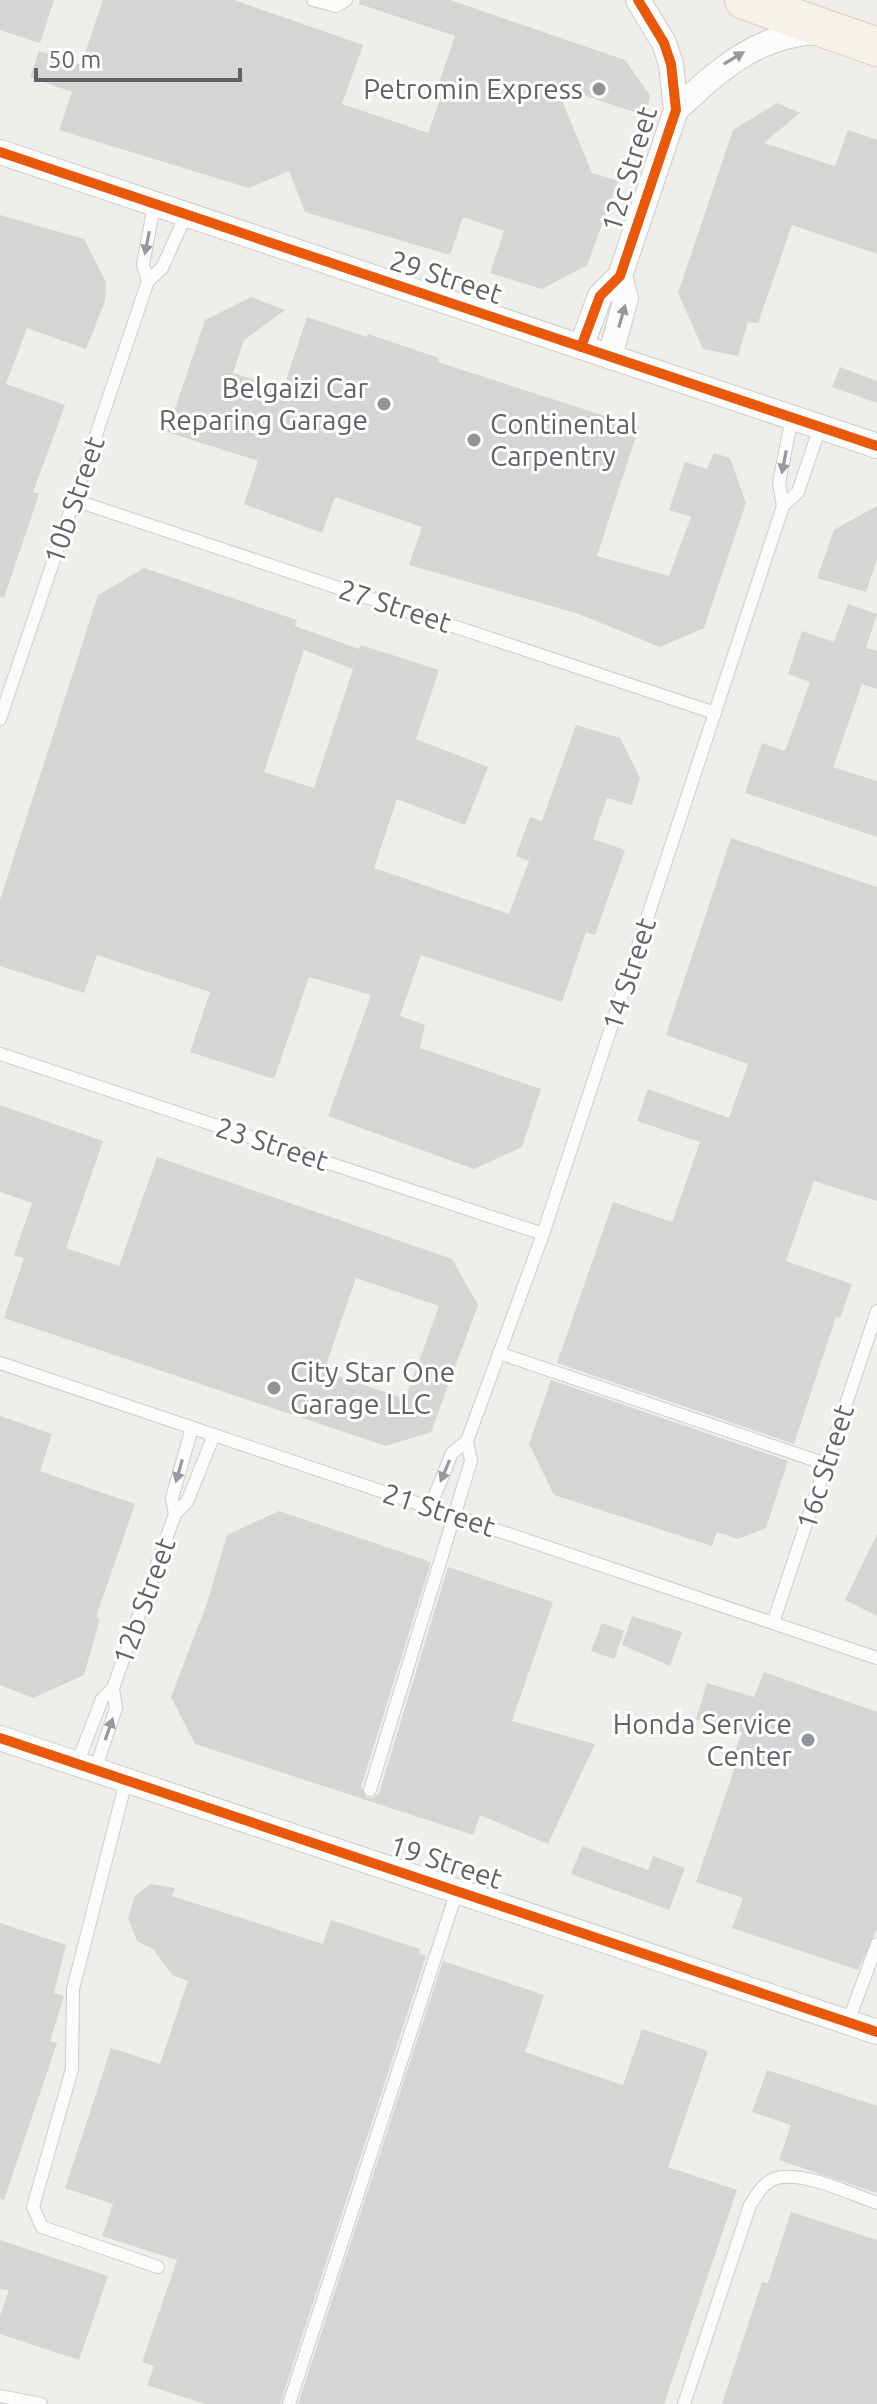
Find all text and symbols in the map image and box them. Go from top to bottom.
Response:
scale bar [36,32,240,82]
text: 50 m [48,46,101,73]
one-way arrow [723,52,745,66]
place label: Petromin Express [363,73,583,104]
marker: Petromin Express [590,80,608,98]
street label: 12c Street [595,103,662,235]
one-way arrow [140,231,152,256]
street label: 29 Street [386,244,506,309]
one-way arrow [616,304,629,328]
place label: Belgaizi Car Reparing Garage [159,372,368,435]
marker: Belgaizi Car Reparing Garage [375,395,393,413]
place label: Continental Carpentry [490,408,637,471]
marker: Continental Carpentry [465,431,483,449]
street label: 10b Street [37,432,110,568]
one-way arrow [777,449,789,474]
street label: 27 Street [335,573,455,638]
street label: 14 Street [596,914,661,1034]
street label: 23 Street [212,1111,332,1176]
place label: City Star One Garage LLC [290,1356,455,1419]
marker: City Star One Garage LLC [265,1379,283,1397]
street label: 16c Street [790,1401,859,1533]
one-way arrow [172,1459,185,1483]
one-way arrow [438,1459,451,1483]
street label: 21 Street [379,1477,499,1542]
street label: 12b Street [106,1533,181,1668]
place label: Honda Service Center [613,1708,792,1771]
one-way arrow [103,1717,115,1741]
marker: Honda Service Center [799,1731,817,1749]
street label: 19 Street [386,1829,506,1894]

